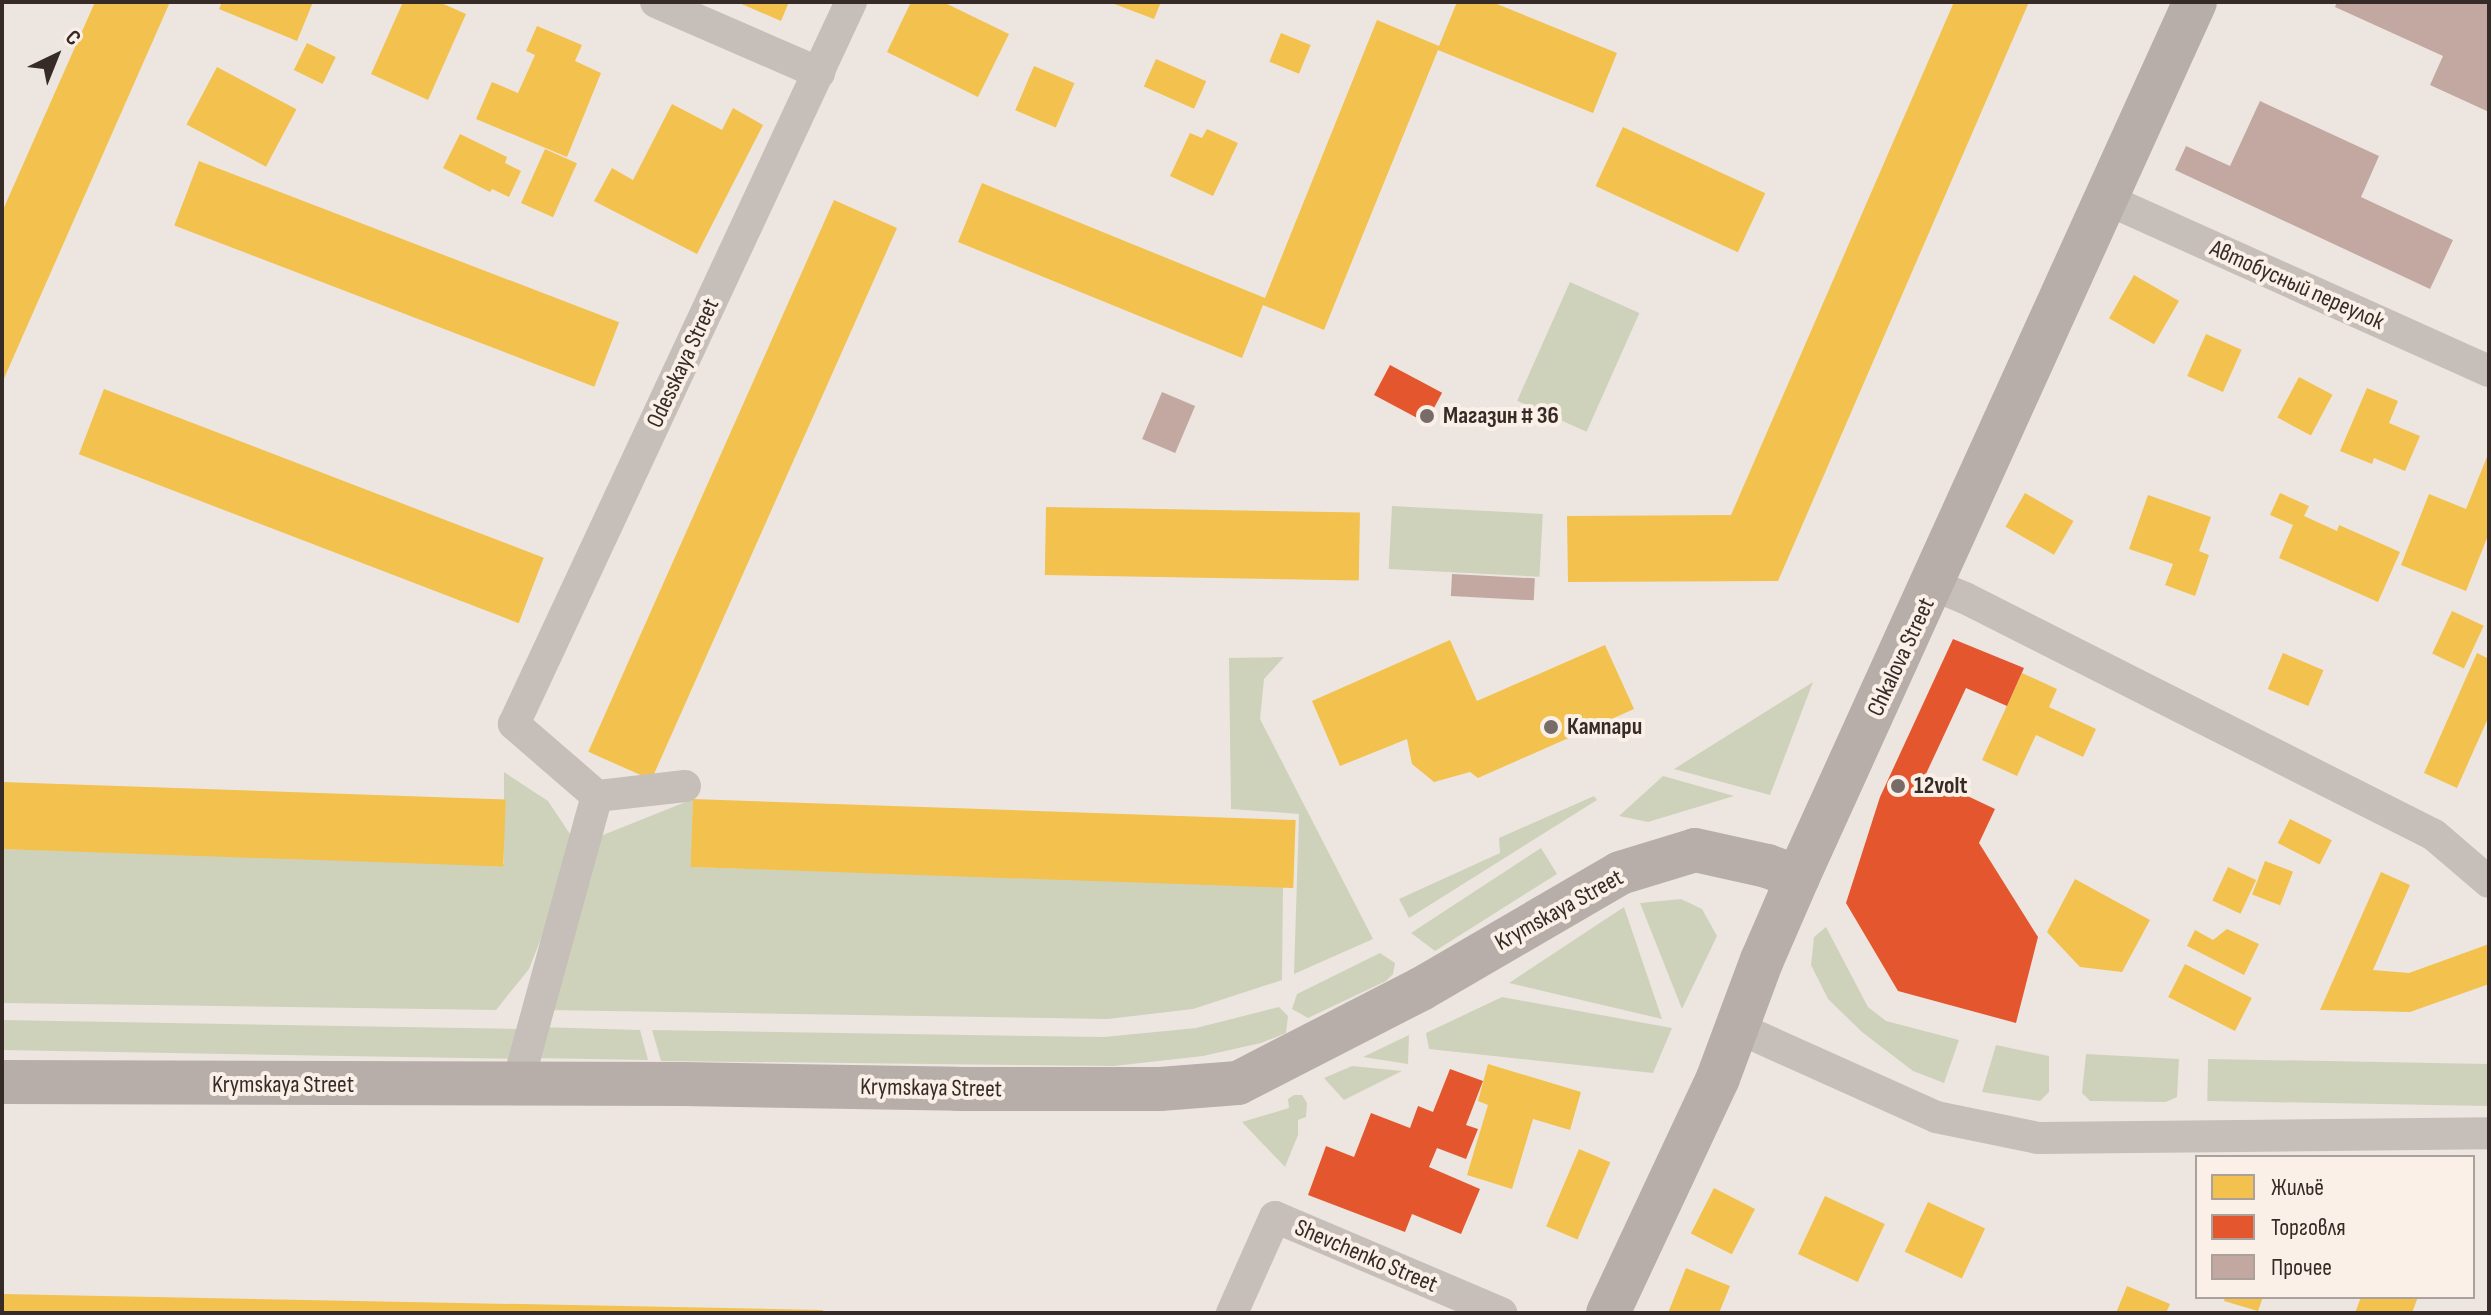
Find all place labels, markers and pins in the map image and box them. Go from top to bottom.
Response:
place label: Магазин # 36 [1443,402,1559,430]
marker: Магазин # 36 [1418,407,1436,425]
place label: Кампари [1567,713,1642,741]
marker: Кампари [1542,718,1560,736]
place label: 12volt [1914,772,1967,800]
marker: 12volt [1889,777,1907,795]

